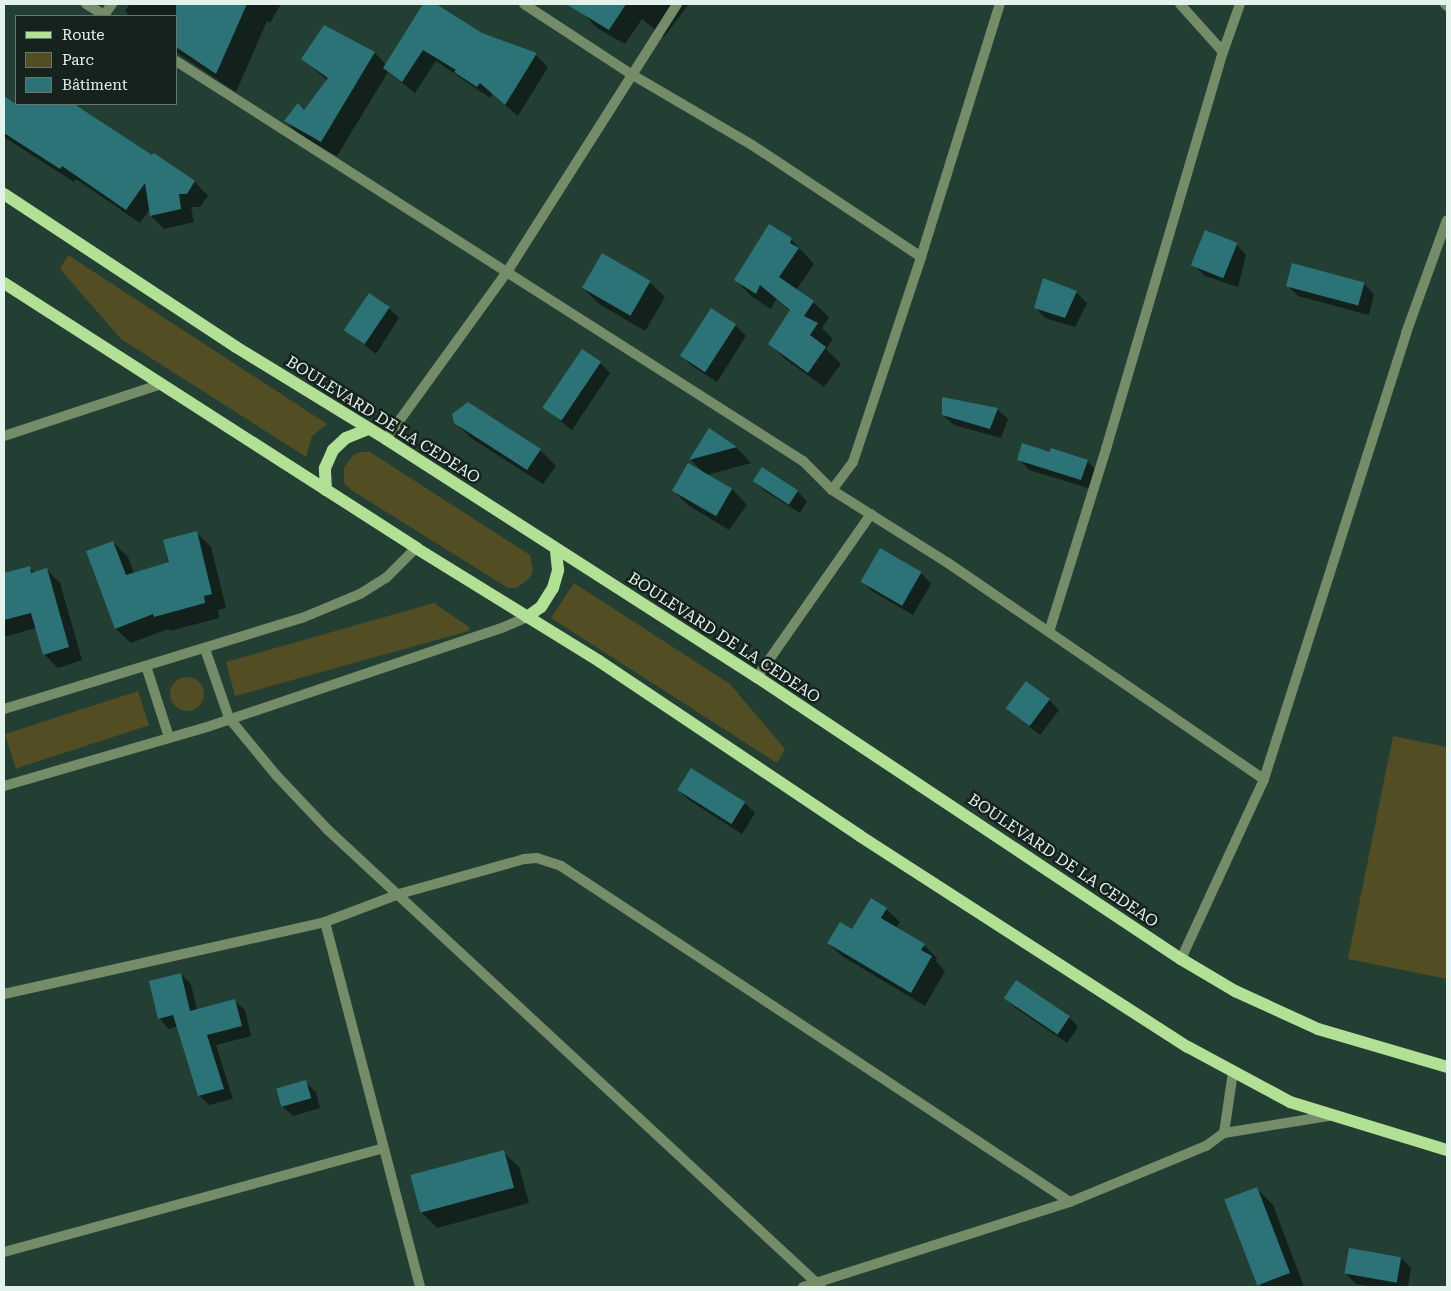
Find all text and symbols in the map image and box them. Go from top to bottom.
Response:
legend [15,15,178,105]
text: Route [62,26,104,44]
text: Parc [62,51,94,69]
text: Bâtiment [62,76,128,94]
street label: BOULEVARD DE LA CEDEAO [282,352,484,488]
street label: BOULEVARD DE LA CEDEAO [624,569,824,707]
street label: BOULEVARD DE LA CEDEAO [964,790,1162,932]

